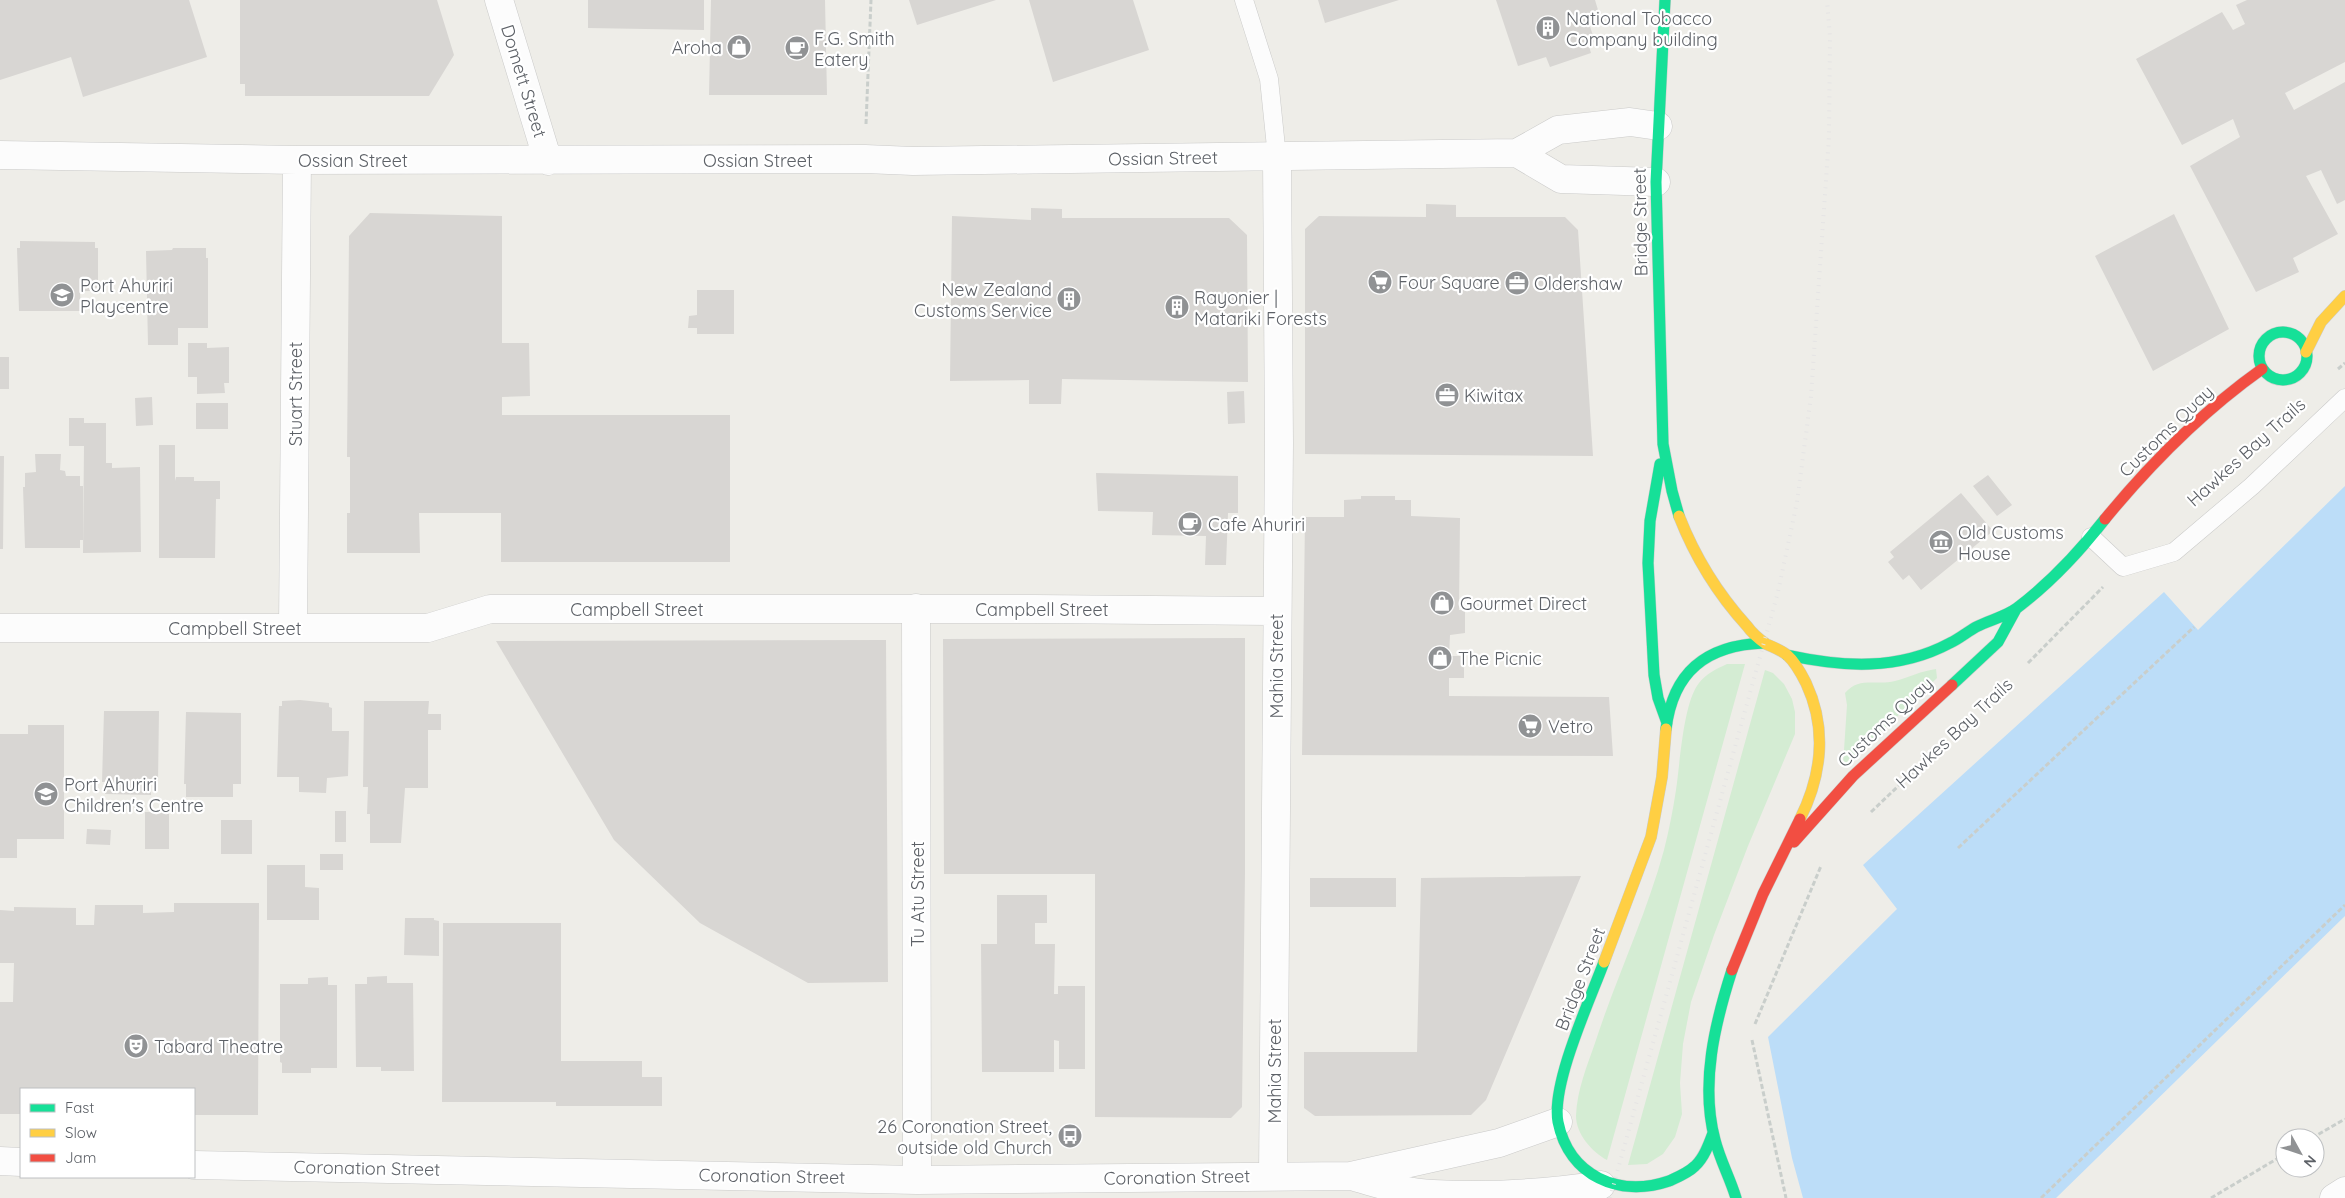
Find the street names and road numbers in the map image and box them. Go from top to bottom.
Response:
street label: Domett Street [496,22,552,140]
street label: Ossian Street [1108,146,1218,170]
street label: Ossian Street [298,149,408,172]
street label: Ossian Street [703,149,813,172]
street label: Bridge Street [1628,168,1652,276]
street label: Stuart Street [284,342,307,446]
street label: Customs Quay [2114,380,2218,482]
street label: Hawkes Bay Trails [2182,393,2310,511]
street label: Campbell Street [570,598,704,621]
street label: Campbell Street [975,598,1109,621]
street label: Mahia Street [1265,614,1288,718]
street label: Campbell Street [168,617,302,640]
street label: Customs Quay [1832,672,1938,772]
street label: Hawkes Bay Trails [1891,673,2017,793]
street label: Tu Atu Street [906,841,929,947]
street label: Bridge Street [1550,924,1610,1034]
street label: Mahia Street [1263,1019,1286,1123]
street label: Coronation Street [293,1155,441,1181]
street label: Coronation Street [698,1163,846,1189]
street label: Coronation Street [1103,1164,1251,1190]

